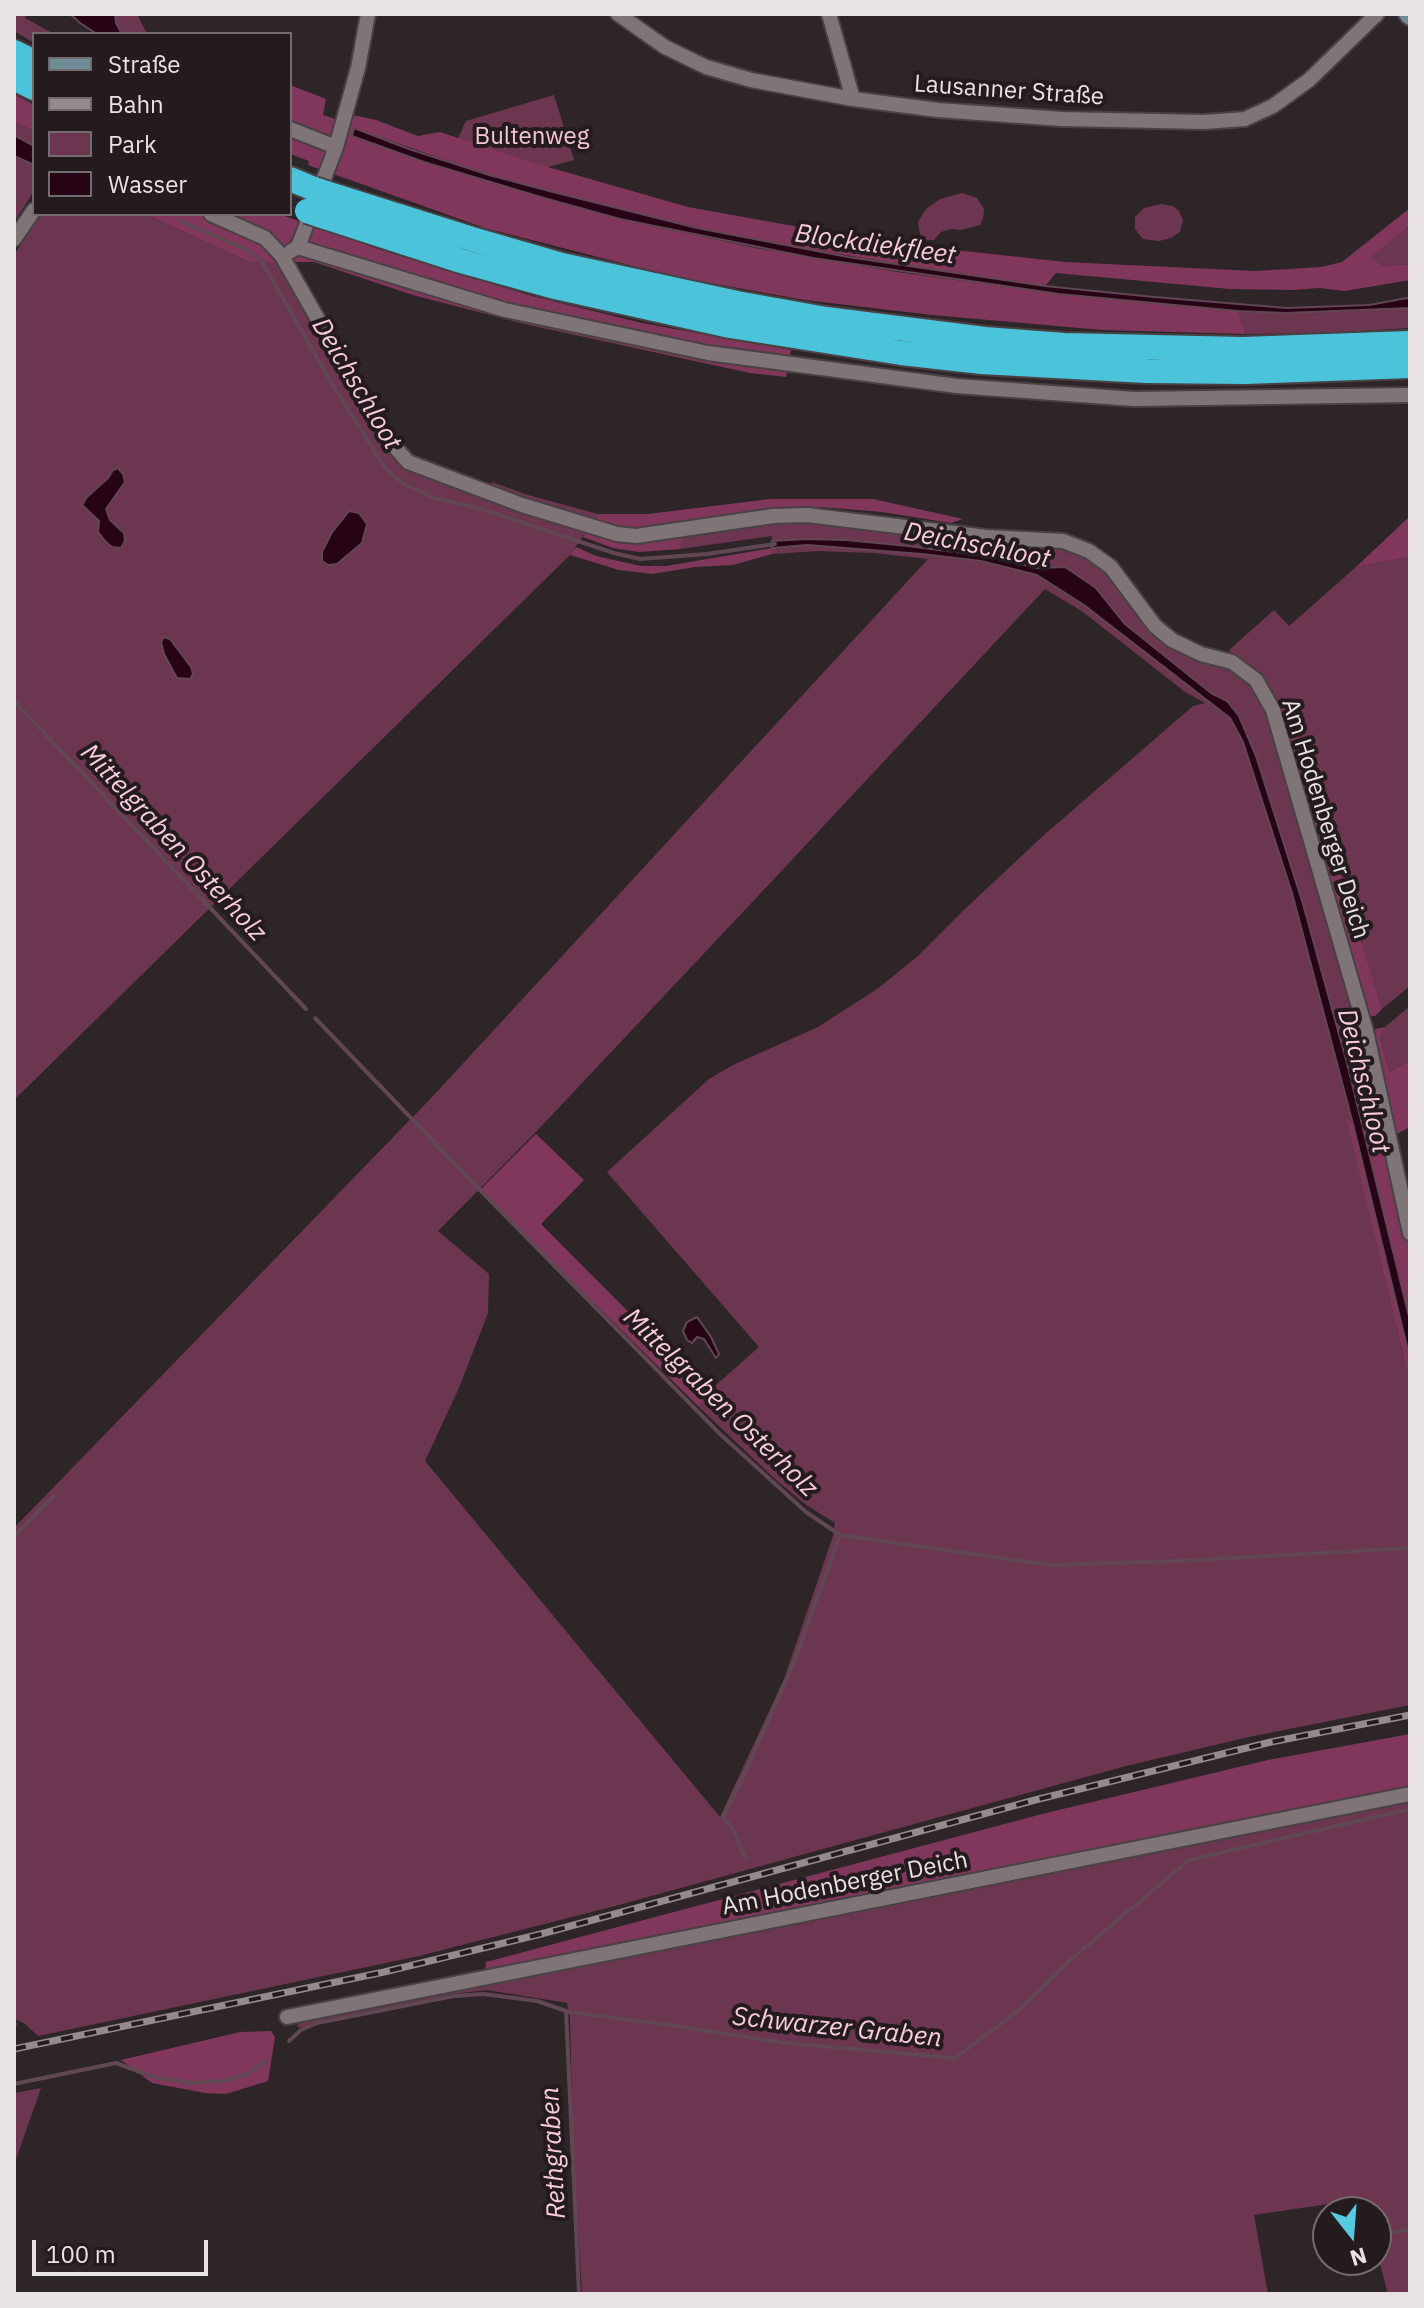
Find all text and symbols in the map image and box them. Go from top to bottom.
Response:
legend [32,32,292,216]
text: Straße [108,48,180,80]
street label: Lausanner Straße [913,70,1105,112]
text: Bahn [108,88,164,120]
park label: Bultenweg [475,123,589,151]
text: Park [108,128,157,160]
text: Wasser [108,168,187,200]
water label: Blockdiekfleet [793,218,957,272]
water label: Deichschloot [305,313,407,455]
water label: Deichschloot [902,517,1052,575]
street label: Am Hodenberger Deich [1275,695,1375,943]
water label: Mittelgraben Osterholz [74,738,272,948]
water label: Deichschloot [1330,1006,1396,1156]
water label: Mittelgraben Osterholz [616,1302,824,1504]
street label: Am Hodenberger Deich [720,1846,970,1922]
water label: Schwarzer Graben [731,2001,943,2055]
water label: Rethgraben [535,2086,573,2220]
north arrow [1312,2196,1392,2276]
scale bar [36,2224,212,2274]
text: 100 m [46,2238,116,2270]
text: N [1347,2241,1370,2274]

